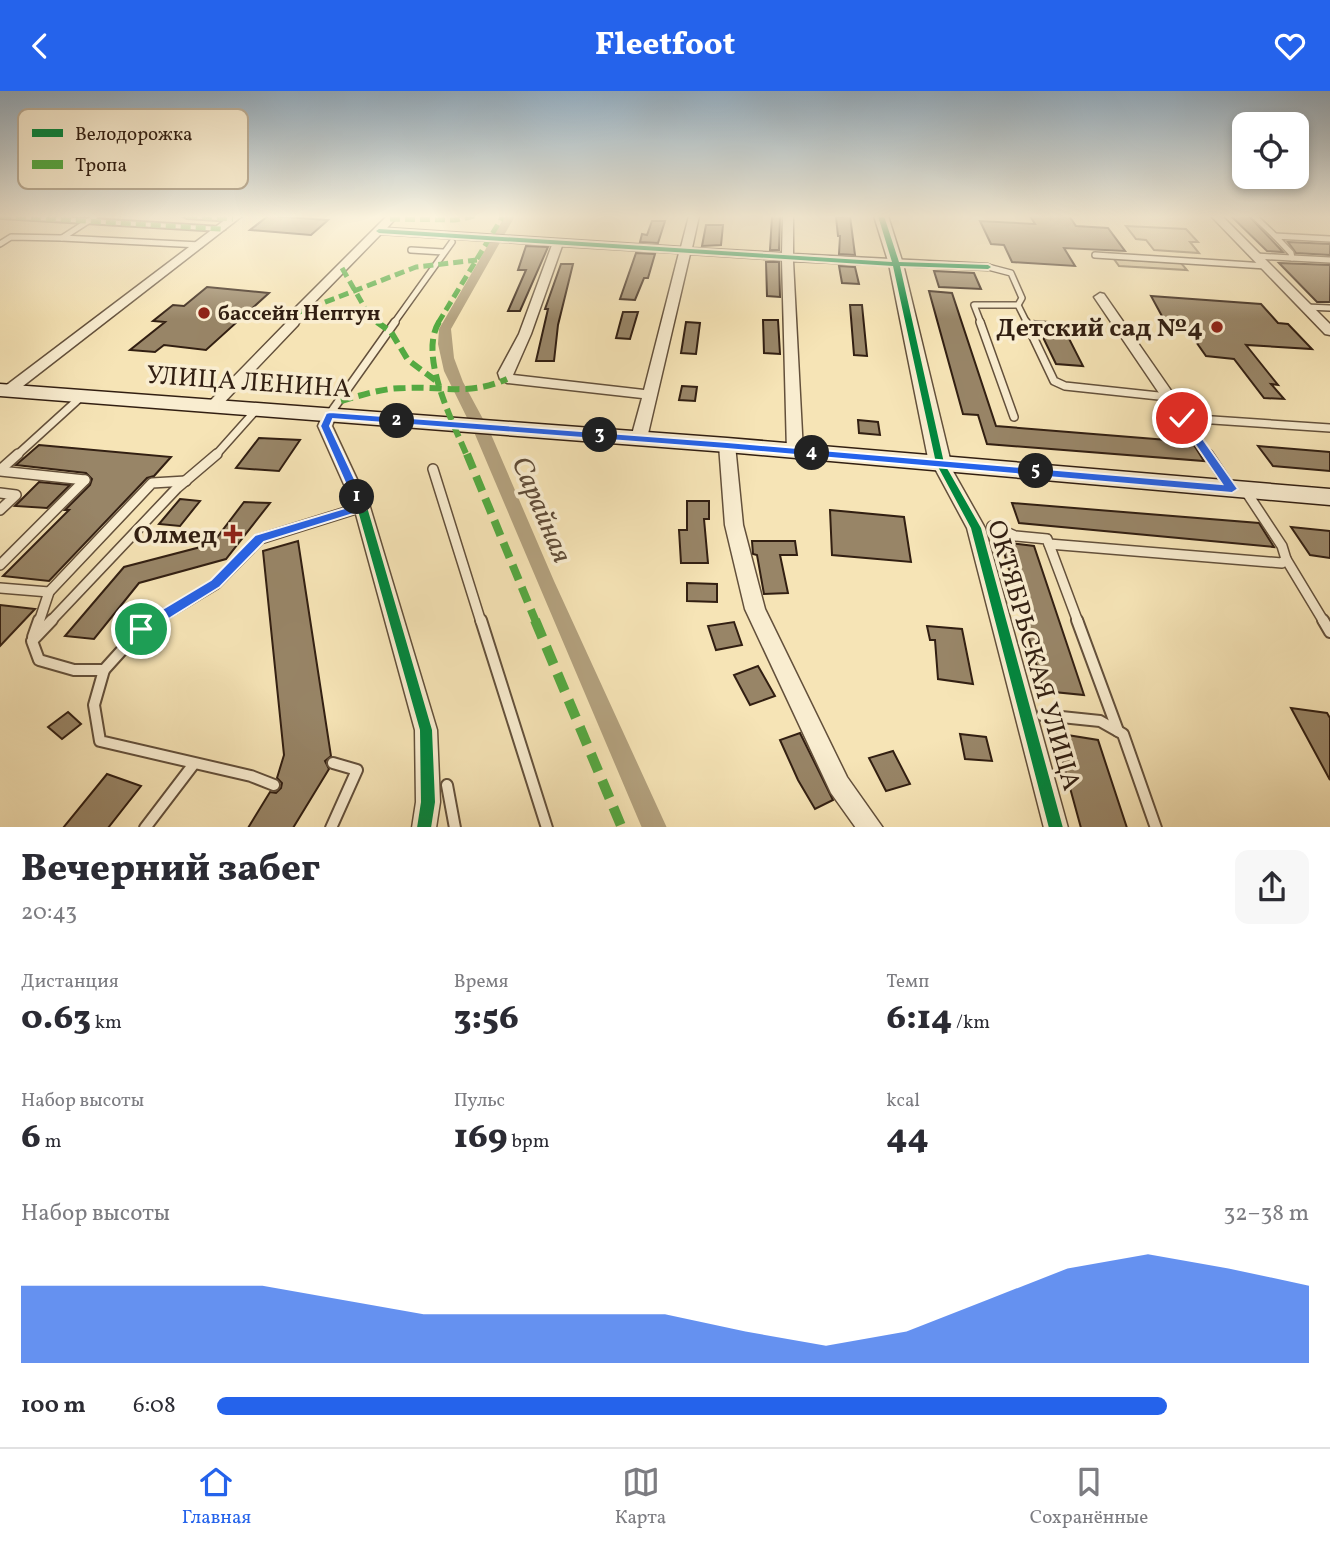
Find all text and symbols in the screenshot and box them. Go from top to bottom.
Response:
text: Fleetfoot [595,24,735,68]
icon: back [21,27,59,65]
icon: heart [1271,27,1309,65]
legend [18,109,248,189]
map controls [1232,112,1309,189]
button: locate [1232,112,1309,189]
text: Велодорожка [75,122,193,148]
text: Тропа [75,153,127,179]
place label: бассейн Нептун [218,300,381,329]
marker: бассейн Нептун [196,305,212,321]
place label: Детский сад №4 [996,311,1203,347]
marker: Детский сад №4 [1209,319,1225,335]
street label: УЛИЦА ЛЕНИНА [145,358,353,408]
pin [1152,388,1212,448]
icon: check [1163,399,1201,437]
pin: 2 [380,403,414,439]
text: 2 [392,407,401,433]
pin: 3 [582,417,618,453]
text: 3 [595,421,604,447]
pin: 4 [794,435,830,471]
text: 4 [806,439,817,465]
water label: Сарайная [501,451,581,569]
pin: 5 [1018,453,1054,489]
text: 5 [1031,457,1040,483]
pin: 1 [340,479,374,515]
text: 1 [353,483,360,509]
street label: ОКТЯБРЬСКАЯ УЛИЦА [977,516,1089,795]
place label: Олмед [134,518,217,554]
marker: Олмед [223,524,243,544]
pin [111,599,171,659]
icon: arrive [122,610,160,648]
text: Вечерний забег [21,844,320,897]
button: share [1235,850,1309,924]
text: 20:43 [21,897,77,929]
text: Дистанция [21,969,119,995]
text: Время [454,969,508,995]
text: Темп [886,969,929,995]
text: 0.63 [21,995,91,1043]
text: 3:56 [454,995,519,1043]
text: 6:14 [886,995,952,1043]
text: km [91,1010,122,1036]
text: /km [952,1010,990,1036]
text: Набор высоты [21,1088,144,1114]
text: Пульс [454,1088,505,1114]
text: kcal [886,1088,920,1114]
text: 6 [21,1114,41,1162]
text: 169 [454,1114,508,1162]
text: 44 [886,1114,929,1162]
text: m [41,1129,61,1155]
text: bpm [508,1129,550,1155]
text: Набор высоты [21,1198,170,1230]
text: 32–38 m [1223,1198,1309,1230]
text: 100 m [21,1390,86,1422]
text: 6:08 [133,1390,176,1422]
tab: Главная [182,1463,251,1531]
tab: Карта [615,1463,666,1531]
tab: Сохранённые [1030,1463,1148,1531]

